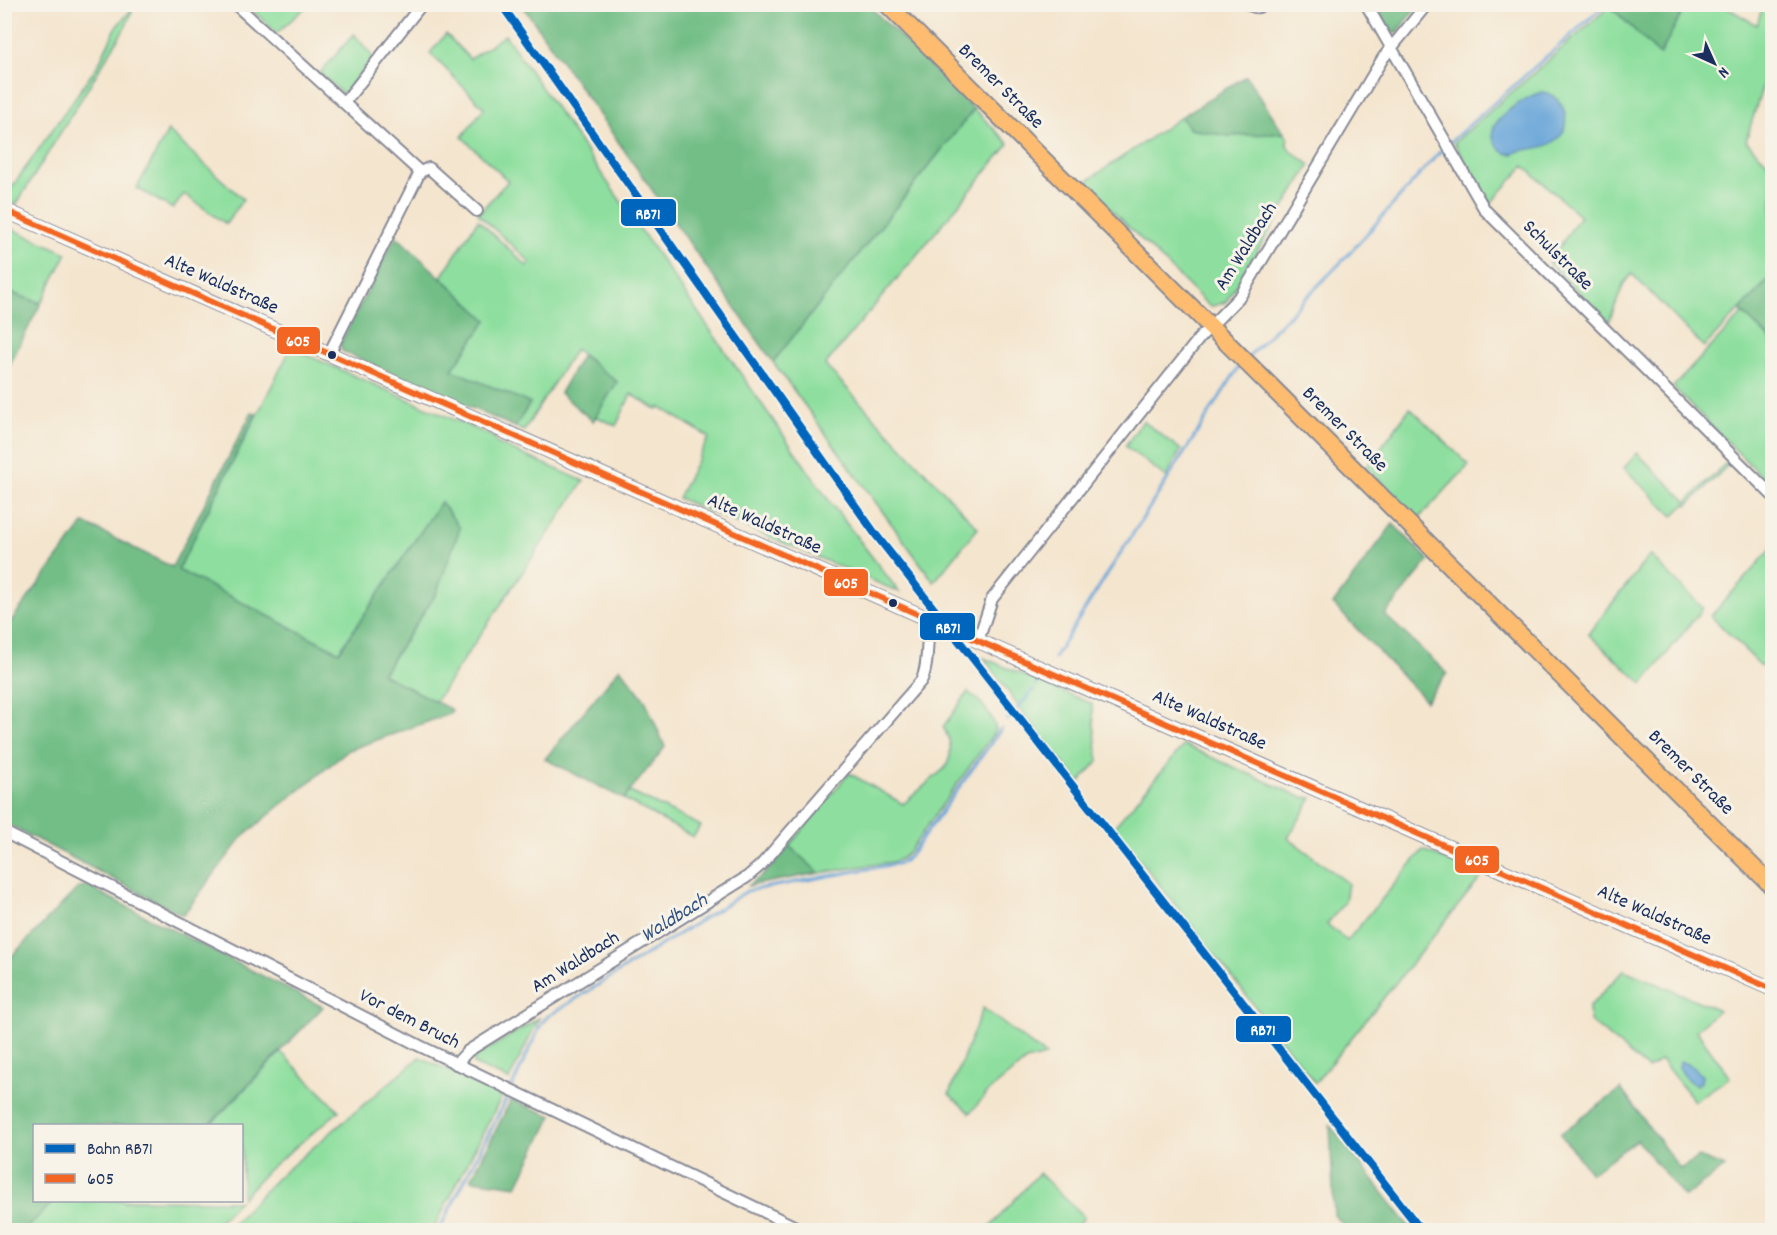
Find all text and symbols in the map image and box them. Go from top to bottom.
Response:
north arrow [1684,33,1744,93]
street label: Bremer Straße [951,38,1049,136]
text: N [1712,61,1734,83]
street label: Am Waldbach [1209,197,1285,297]
line badge: RB71 [620,198,677,227]
text: RB71 [635,204,661,227]
street label: Schulstraße [1515,214,1599,298]
street label: Alte Waldstraße [159,247,283,323]
line badge: 605 [276,326,321,355]
text: 605 [286,331,310,354]
unlabelled marker [326,349,338,361]
street label: Bremer Straße [1295,381,1393,479]
street label: Alte Waldstraße [702,487,826,563]
line badge: 605 [823,568,869,597]
text: 605 [834,573,858,596]
unlabelled marker [887,597,899,609]
line badge: RB71 [919,612,976,641]
text: RB71 [935,618,961,641]
street label: Alte Waldstraße [1147,683,1271,759]
street label: Bremer Straße [1641,724,1739,822]
line badge: 605 [1454,845,1500,874]
text: 605 [1465,850,1489,873]
street label: Alte Waldstraße [1592,878,1716,954]
water label: Waldbach [636,886,715,951]
street label: Am Waldbach [526,925,626,1001]
street label: Vor dem Bruch [354,983,464,1057]
line badge: RB71 [1235,1015,1292,1043]
text: RB71 [1250,1020,1276,1043]
legend [33,1124,243,1202]
text: Bahn RB71 [87,1138,153,1163]
text: 605 [87,1168,114,1193]

